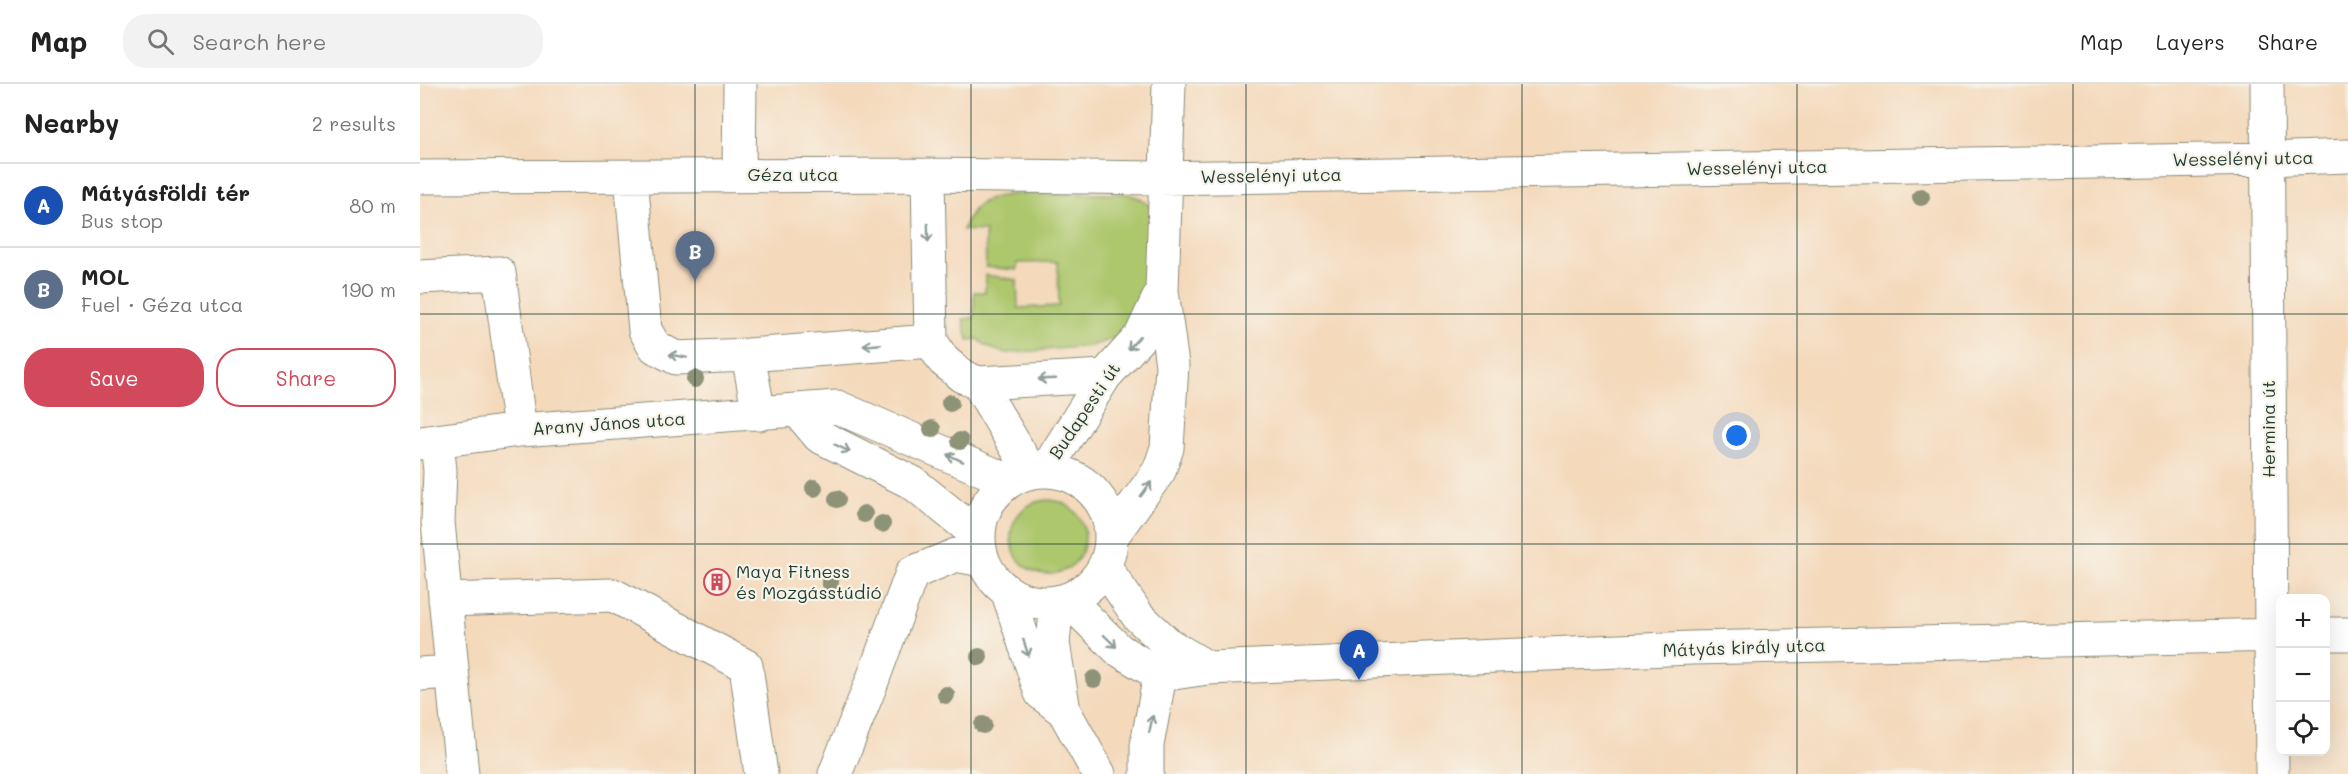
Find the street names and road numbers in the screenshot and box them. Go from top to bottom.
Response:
street label: Wesselényi utca [2172,145,2314,171]
street label: Wesselényi utca [1686,154,1828,180]
street label: Géza utca [747,162,839,186]
street label: Wesselényi utca [1200,162,1342,188]
street label: Budapesti út [1043,357,1125,463]
street label: Hermina út [2256,380,2280,478]
street label: Arany János utca [531,406,686,440]
street label: Mátyás király utca [1662,632,1826,662]

